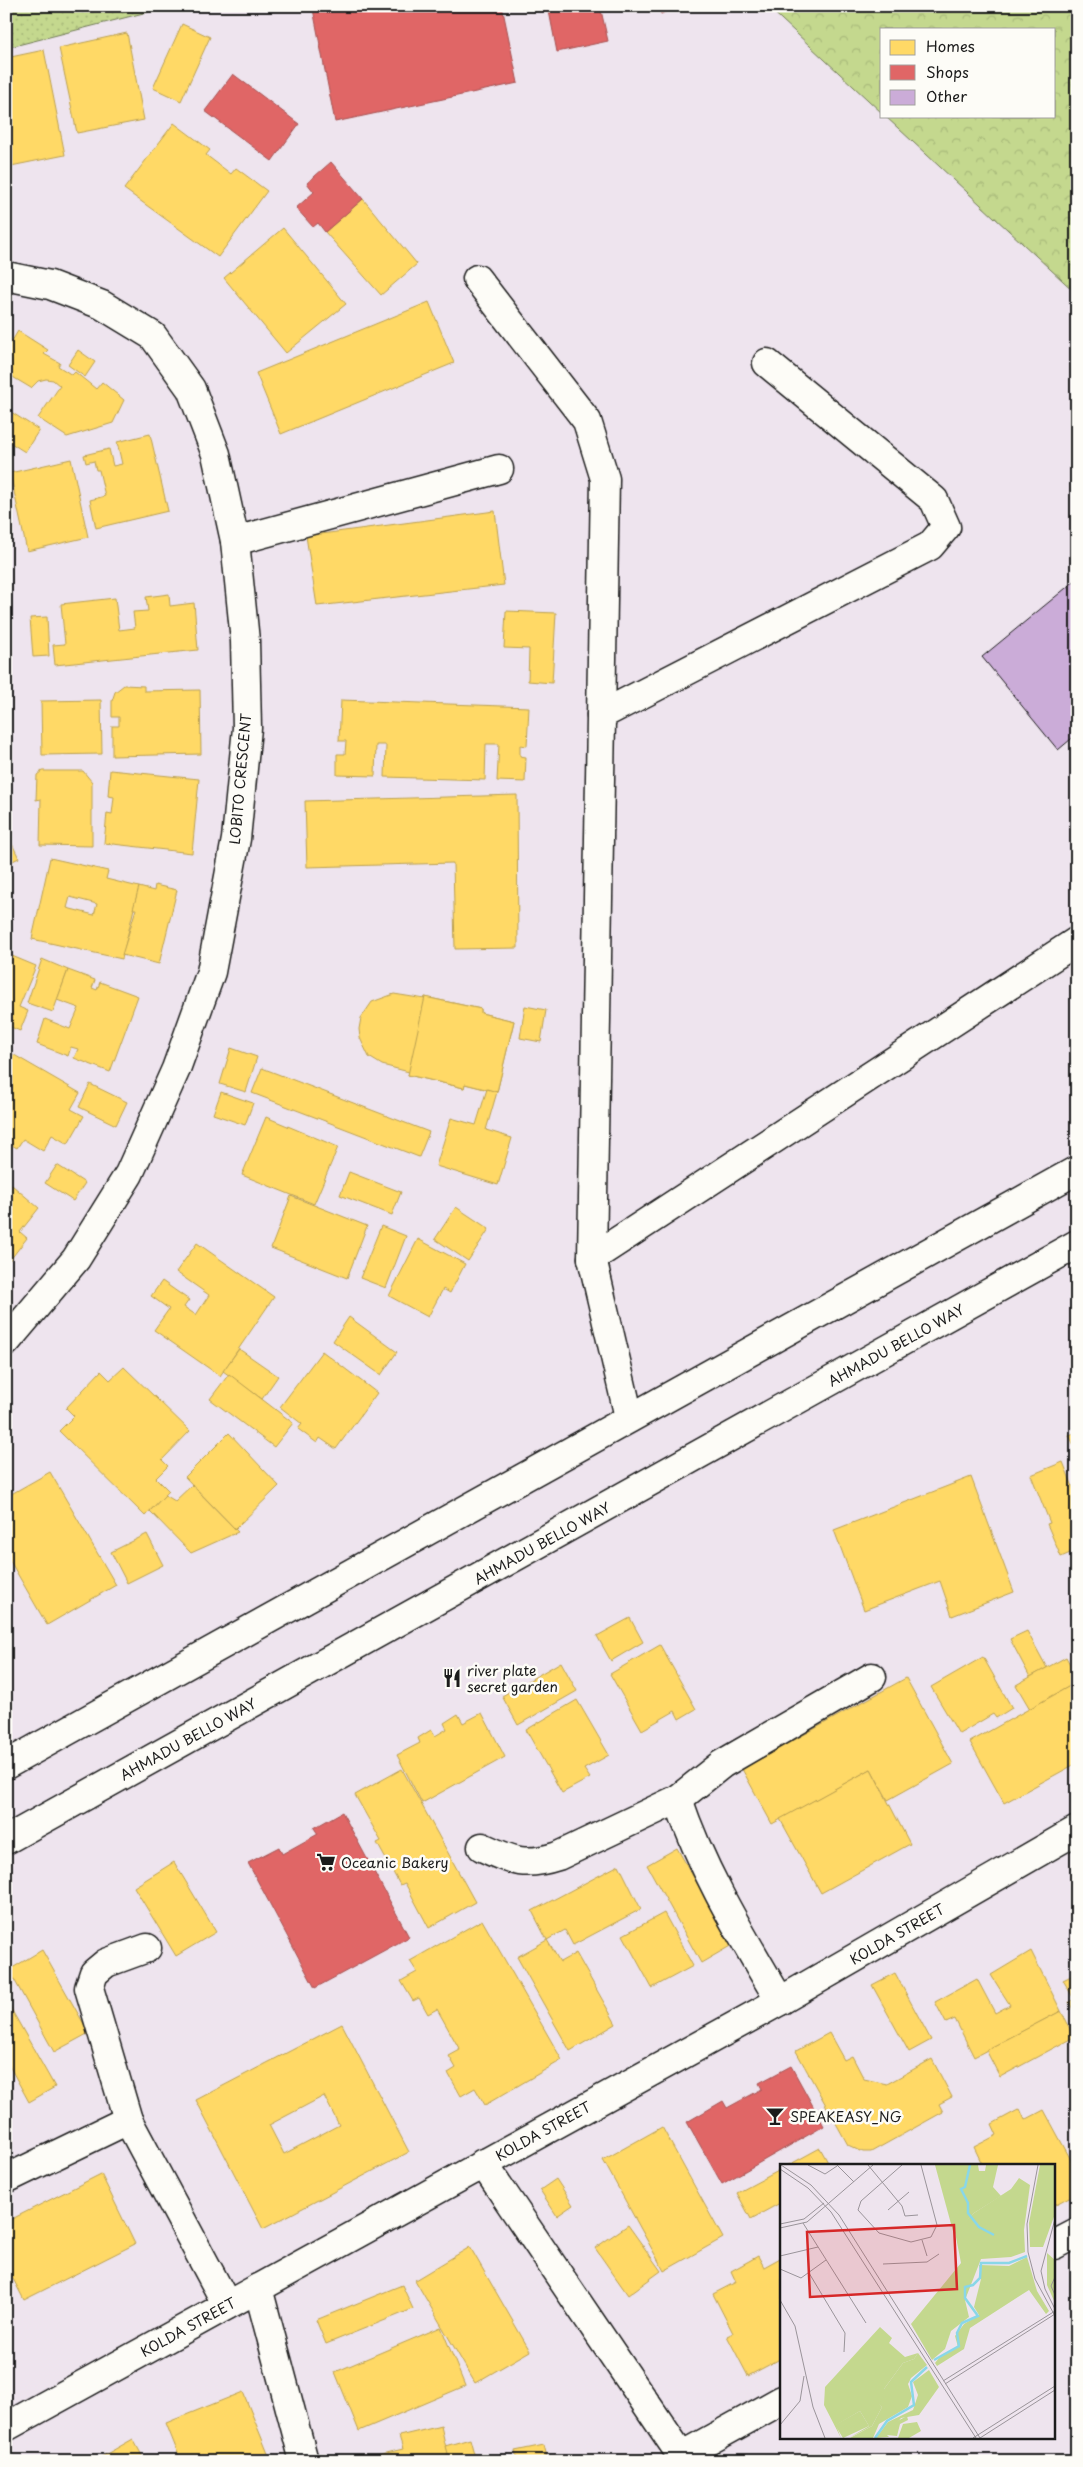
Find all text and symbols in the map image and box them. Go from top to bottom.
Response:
legend [880,28,1056,118]
text: Homes [926,34,975,57]
text: Shops [926,60,969,83]
text: Other [926,84,967,107]
street label: LOBITO CRESCENT [224,712,256,845]
street label: AHMADU BELLO WAY [824,1299,968,1391]
street label: AHMADU BELLO WAY [470,1497,614,1589]
place label: river plate secret garden [467,1660,558,1697]
restaurant icon: river plate secret garden [441,1667,463,1689]
street label: AHMADU BELLO WAY [116,1693,260,1785]
supermarket icon: Oceanic Bakery [315,1851,337,1873]
place label: Oceanic Bakery [341,1852,449,1873]
street label: KOLDA STREET [846,1898,949,1970]
street label: KOLDA STREET [491,2096,595,2166]
bar icon: SPEAKEASY_NG [764,2105,786,2127]
place label: SPEAKEASY_NG [790,2106,902,2127]
inset map [780,2164,1056,2440]
street label: KOLDA STREET [136,2292,240,2362]

